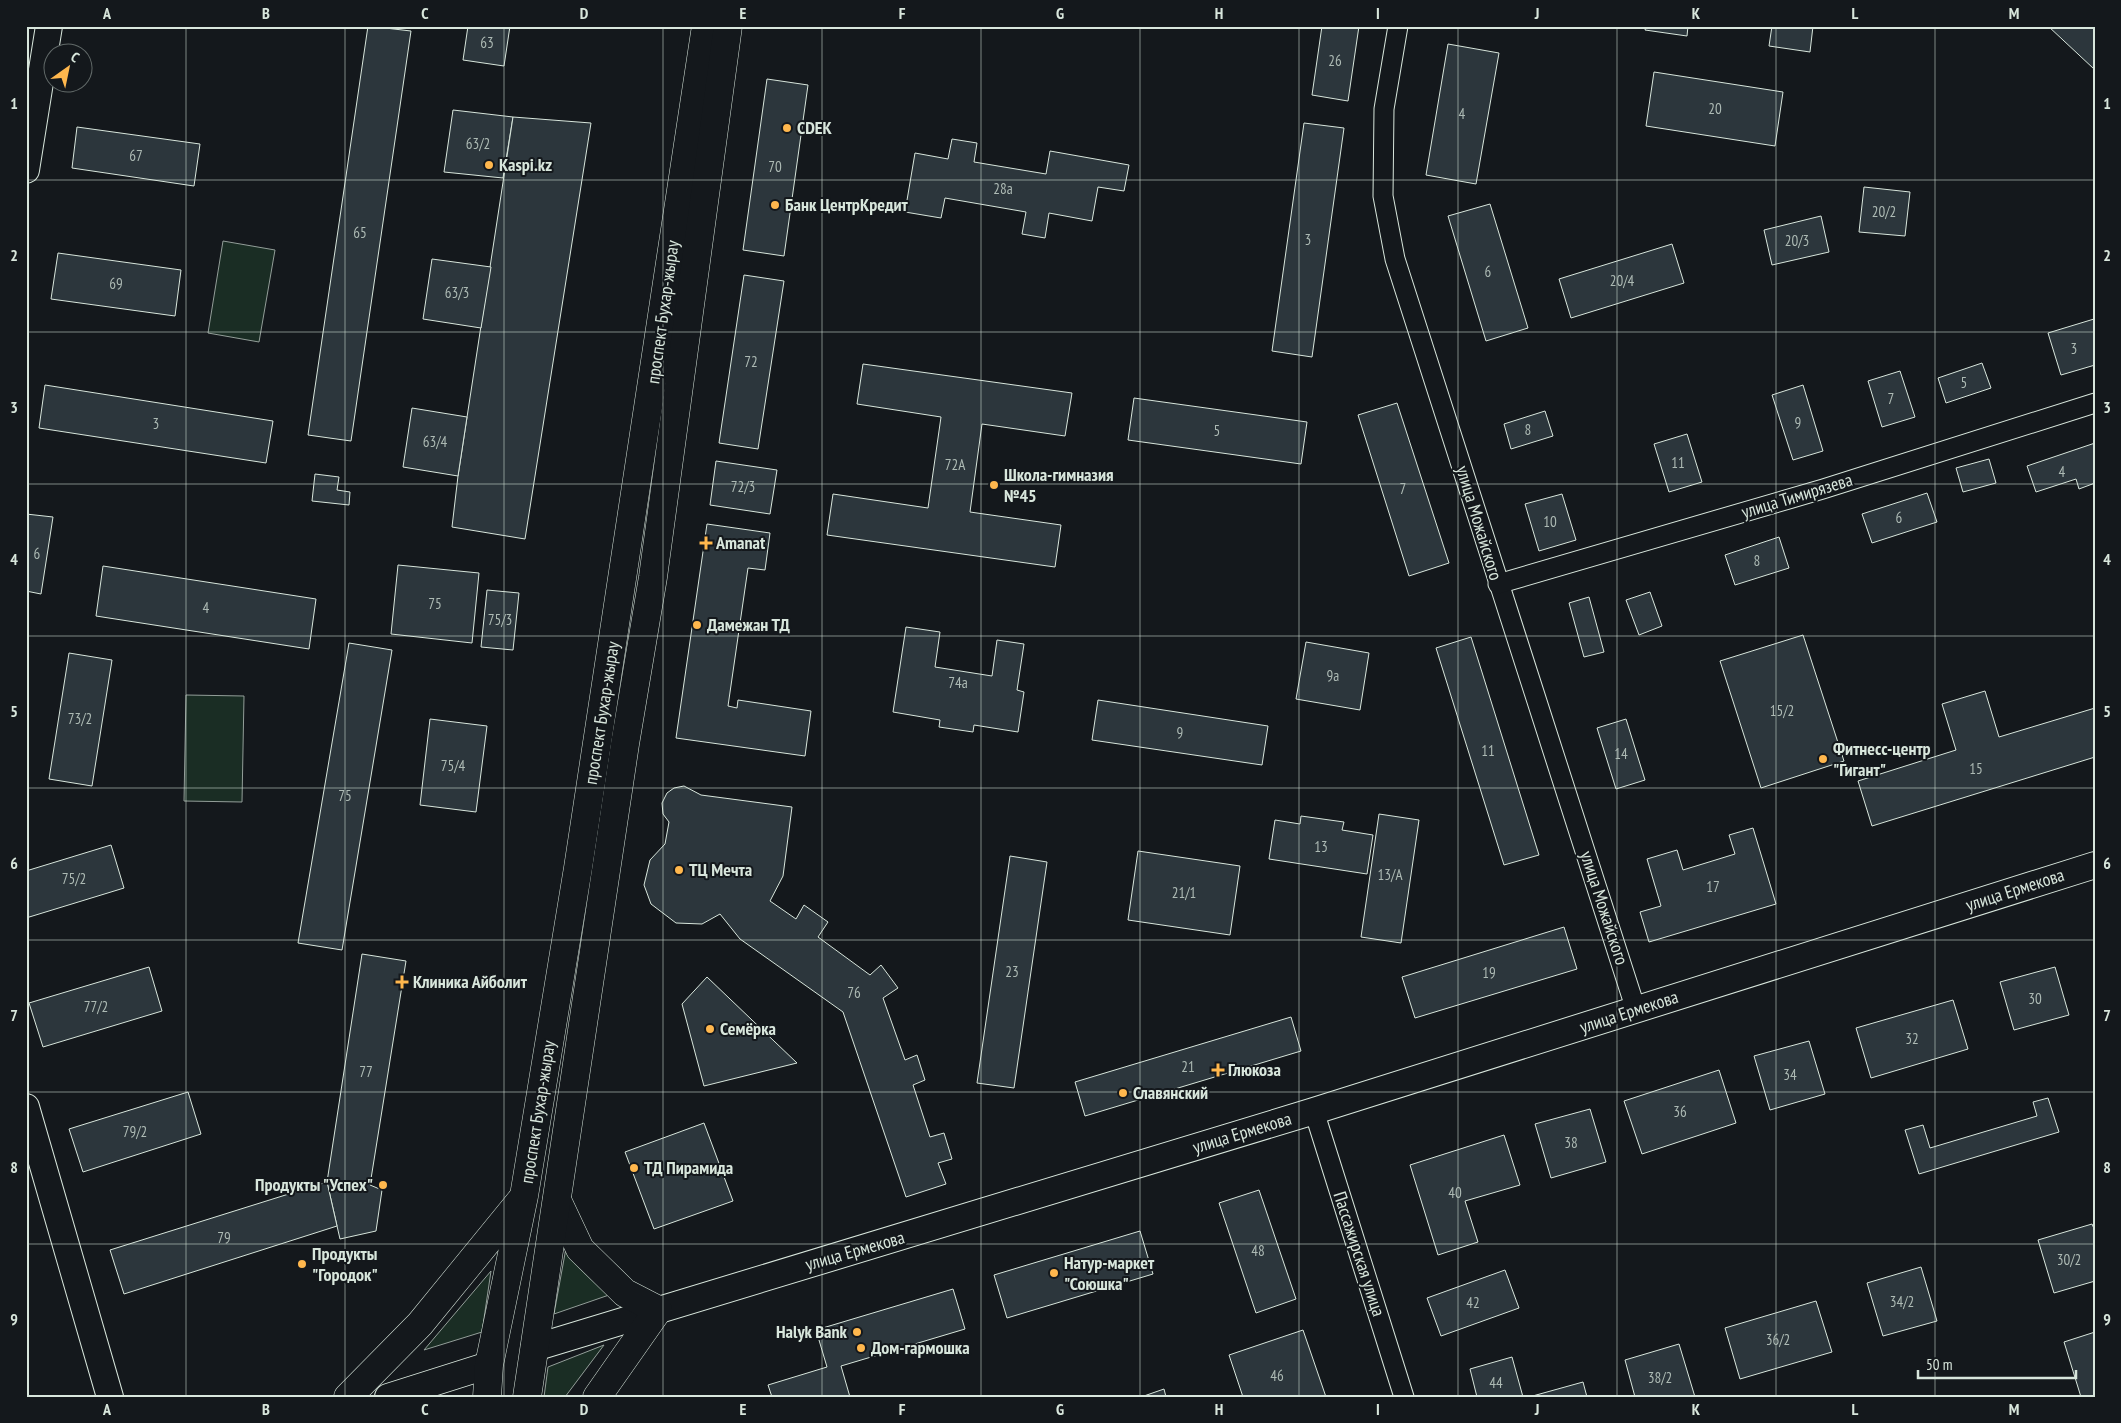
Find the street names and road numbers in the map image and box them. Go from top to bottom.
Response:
street label: проспект Бухар-жырау [641,238,684,385]
street label: улица Можайского [1451,463,1508,583]
street label: улица Тимирязева [1739,468,1855,523]
street label: проспект Бухар-жырау [579,639,624,786]
street label: улица Можайского [1575,848,1634,968]
street label: улица Ермекова [1963,863,2067,916]
street label: улица Ермекова [1577,985,1681,1038]
street label: проспект Бухар-жырау [515,1038,560,1185]
street label: улица Ермекова [1190,1107,1294,1158]
street label: Пассажирская улица [1328,1188,1390,1319]
street label: улица Ермекова [803,1225,907,1276]

